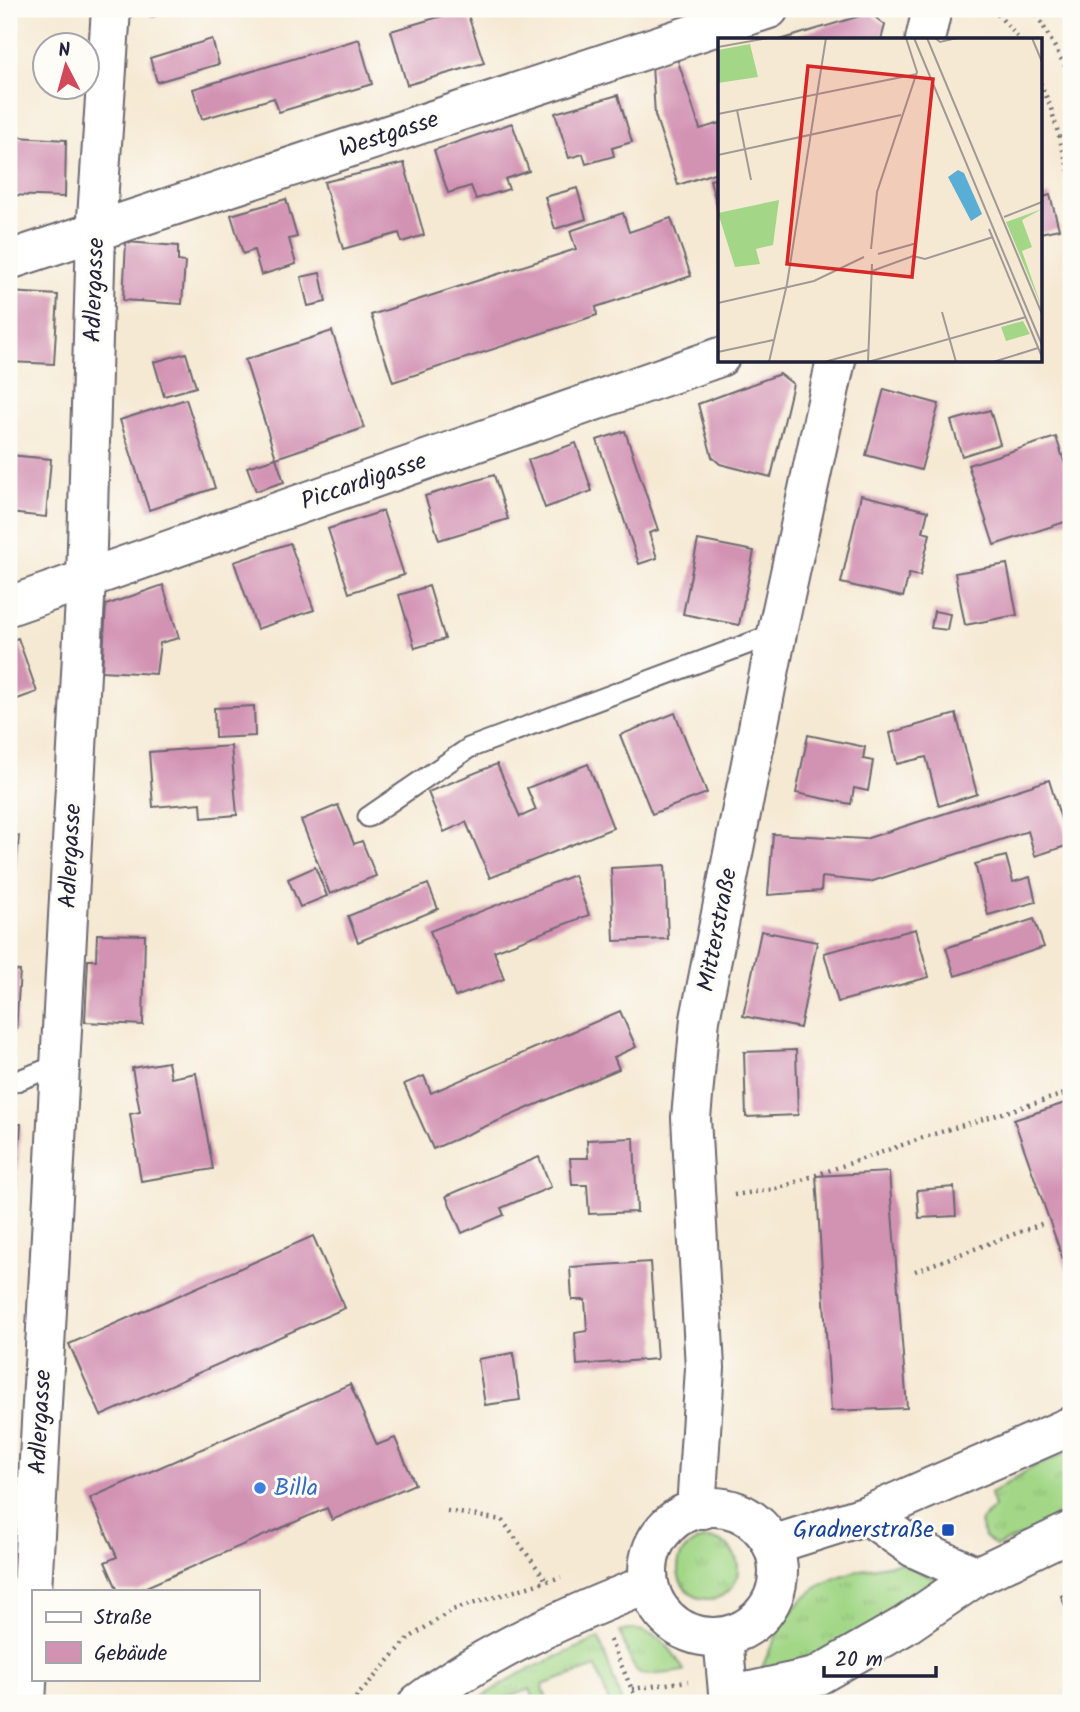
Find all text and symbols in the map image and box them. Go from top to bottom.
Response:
north arrow [32,32,102,102]
text: N [57,36,72,67]
inset map [718,38,1042,362]
street label: Westgasse [334,100,444,169]
street label: Adlergasse [74,237,116,343]
street label: Piccardigasse [296,442,432,522]
street label: Adlergasse [49,802,93,910]
street label: Mitterstraße [687,864,749,995]
street label: Adlergasse [19,1368,63,1476]
place label: Billa [274,1469,318,1508]
marker: Billa [252,1480,268,1496]
place label: Gradnerstraße [793,1511,934,1550]
marker: Gradnerstraße [940,1522,956,1538]
legend [32,1590,259,1680]
text: Straße [94,1602,152,1635]
scale bar [824,1635,936,1679]
text: Gebäude [94,1638,168,1671]
text: 20 m [835,1644,883,1677]

